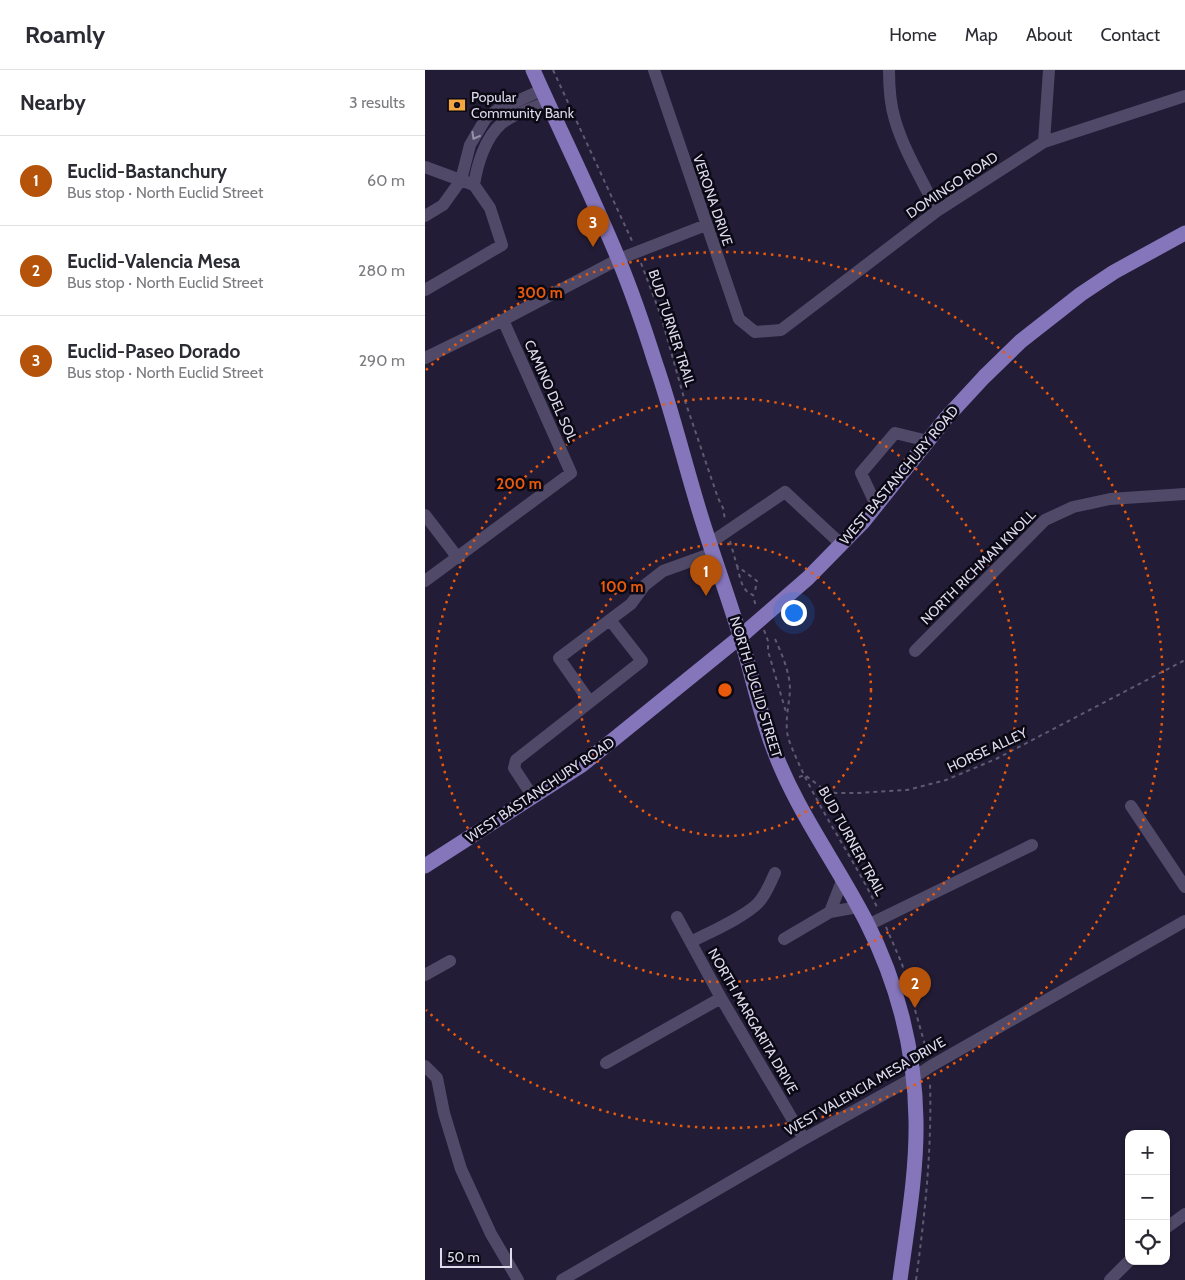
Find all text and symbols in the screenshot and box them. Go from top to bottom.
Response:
text: Roamly [25,20,105,49]
text: Home [889,24,937,46]
text: Map [965,24,998,46]
text: About [1026,24,1072,46]
text: Contact [1100,24,1160,46]
place label: Popular Community Bank [471,88,575,122]
text: Nearby [20,90,86,115]
text: 3 results [349,93,405,112]
bank icon: Popular Community Bank [447,95,467,115]
one-way arrow [471,130,481,139]
street label: DOMINGO ROAD [903,148,1001,222]
street label: VERONA DRIVE [689,152,737,248]
text: Euclid-Bastanchury [67,160,227,183]
text: 1 [33,171,39,190]
text: 60 m [367,171,405,190]
text: Bus stop · North Euclid Street [67,183,263,202]
pin: 3 [577,206,609,247]
text: Euclid-Valencia Mesa [67,250,240,273]
text: 2 [32,261,40,280]
text: 280 m [358,261,405,280]
street label: BUD TURNER TRAIL [645,267,699,389]
text: Bus stop · North Euclid Street [67,273,263,292]
text: 300 m [517,284,563,302]
street label: CAMINO DEL SOL [520,337,582,445]
text: Euclid-Paseo Dorado [67,340,240,363]
text: 3 [32,351,40,370]
text: 290 m [359,351,405,370]
text: Bus stop · North Euclid Street [67,363,263,382]
street label: WEST BASTANCHURY ROAD [836,402,962,548]
text: 200 m [496,475,542,493]
street label: NORTH RICHMAN KNOLL [917,506,1039,628]
pin: 1 [690,555,722,596]
text: 100 m [600,578,644,596]
your location [781,600,807,626]
street label: NORTH EUCLID STREET [726,614,786,760]
centre of rings [716,681,734,699]
street label: HORSE ALLEY [944,723,1031,776]
street label: WEST BASTANCHURY ROAD [462,733,618,847]
street label: BUD TURNER TRAIL [815,783,889,899]
street label: NORTH MARGARITA DRIVE [704,945,802,1097]
pin: 2 [899,967,931,1008]
street label: WEST VALENCIA MESA DRIVE [782,1032,949,1139]
map controls [1125,1130,1170,1265]
button: + [1125,1130,1170,1175]
button: − [1125,1175,1170,1220]
button: locate [1125,1220,1170,1265]
scale bar [440,1245,513,1268]
text: 50 m [447,1248,480,1266]

